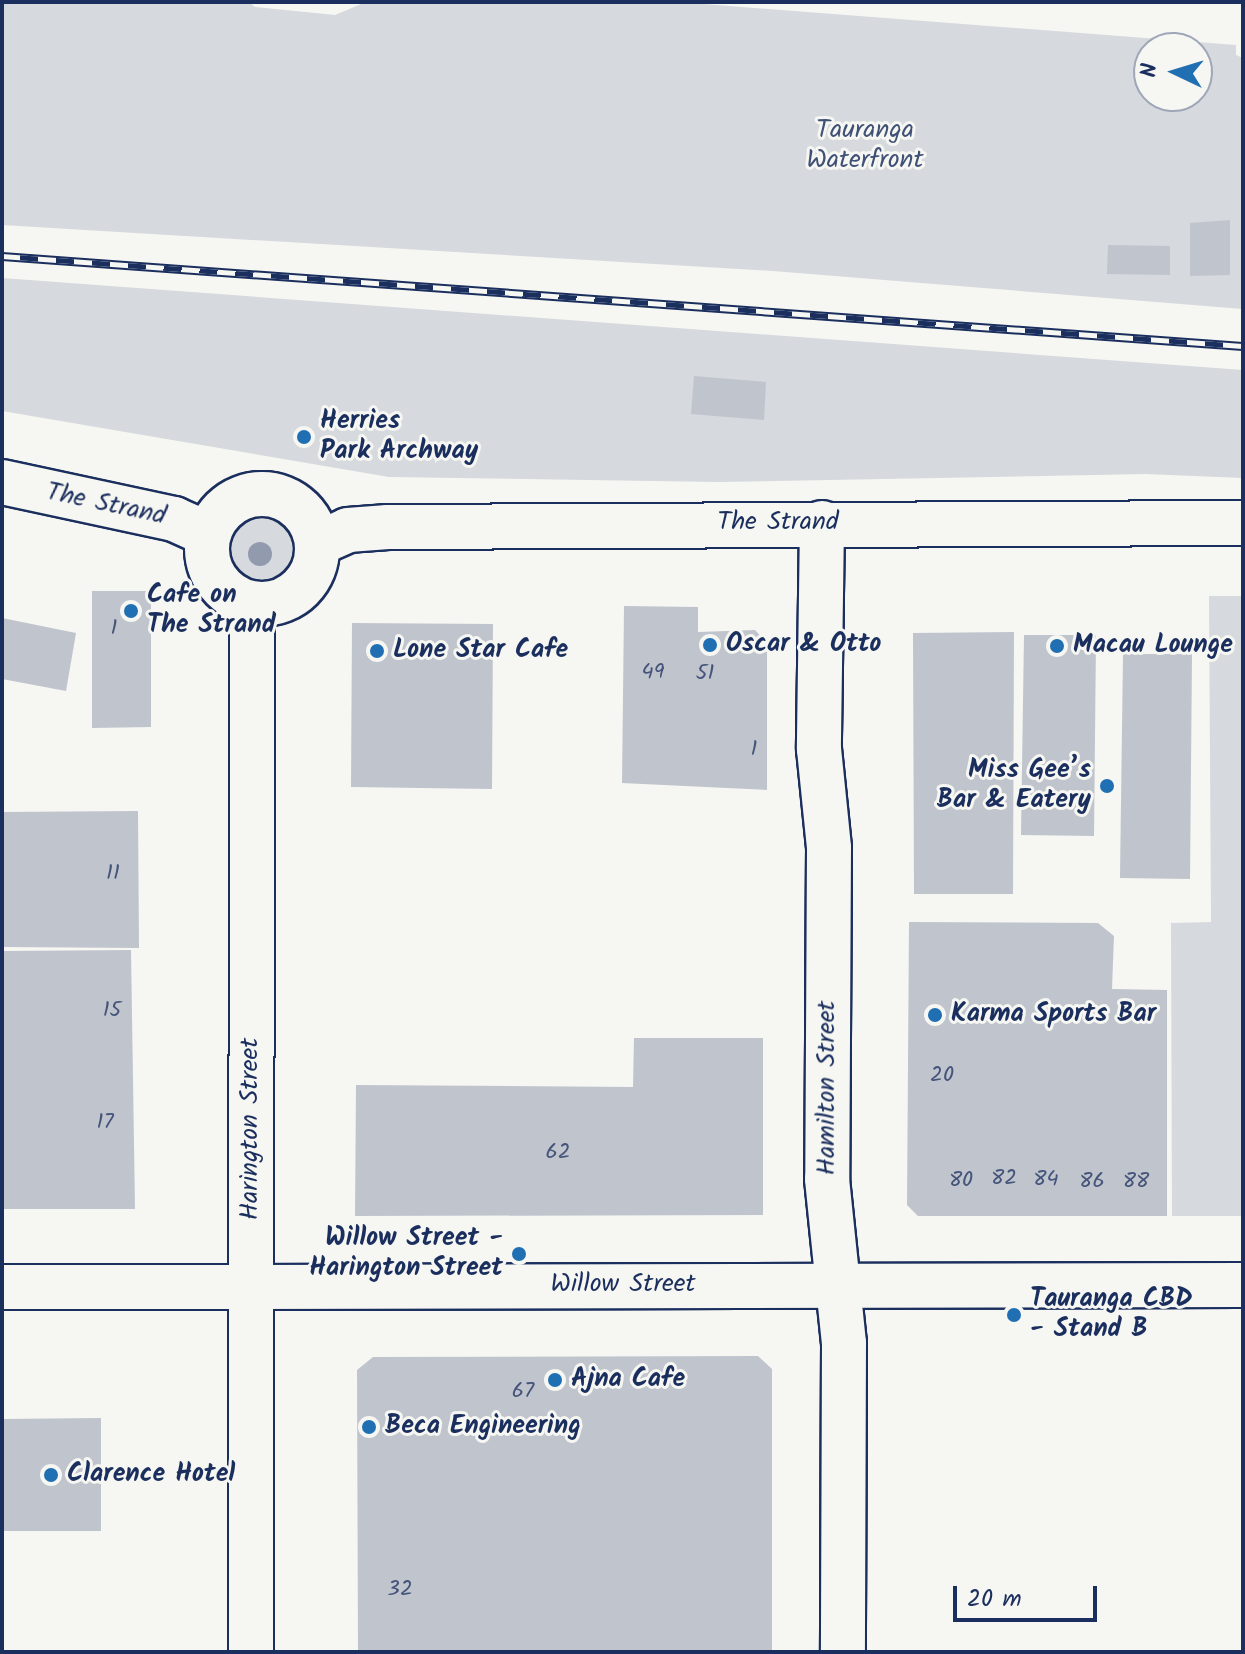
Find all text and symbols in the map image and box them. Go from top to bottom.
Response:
north arrow [1133,32,1213,112]
text: N [1133,62,1168,79]
park label: Tauranga Waterfront [807,115,923,176]
place label: Herries Park Archway [320,406,478,468]
marker: Herries Park Archway [295,428,313,446]
street label: The Strand [43,477,169,533]
street label: The Strand [717,507,839,539]
place label: Cafe on The Strand [147,580,276,642]
marker: Cafe on The Strand [122,602,140,620]
house number: 1 [111,616,117,642]
place label: Oscar & Otto [726,629,881,661]
place label: Macau Lounge [1073,630,1233,662]
place label: Lone Star Cafe [393,635,568,667]
marker: Oscar & Otto [701,636,719,654]
marker: Macau Lounge [1048,637,1066,655]
marker: Lone Star Cafe [368,642,386,660]
house number: 49 [642,660,664,686]
house number: 51 [696,661,714,687]
house number: 1 [751,737,757,763]
place label: Miss Gee’s Bar & Eatery [937,755,1091,816]
marker: Miss Gee’s Bar & Eatery [1098,777,1116,795]
house number: 11 [106,861,120,887]
house number: 15 [103,998,121,1024]
place label: Karma Sports Bar [951,999,1156,1031]
street label: Hamilton Street [812,1001,844,1175]
marker: Karma Sports Bar [926,1006,944,1024]
street label: Harington Street [235,1038,267,1220]
house number: 20 [930,1063,954,1089]
house number: 17 [96,1110,114,1136]
house number: 62 [545,1140,571,1166]
house number: 82 [991,1166,1017,1192]
house number: 84 [1033,1167,1059,1193]
house number: 80 [949,1168,973,1194]
house number: 86 [1079,1169,1105,1195]
house number: 88 [1123,1169,1149,1195]
place label: Willow Street - Harington Street [309,1223,503,1284]
marker: Willow Street - Harington Street [510,1245,528,1263]
street label: Willow Street [551,1269,695,1301]
place label: Tauranga CBD - Stand B [1030,1284,1192,1346]
marker: Tauranga CBD - Stand B [1005,1306,1023,1324]
place label: Ajna Cafe [571,1364,685,1396]
marker: Ajna Cafe [546,1371,564,1389]
house number: 67 [512,1379,534,1405]
place label: Beca Engineering [385,1411,581,1443]
marker: Beca Engineering [360,1418,378,1436]
place label: Clarence Hotel [67,1459,235,1491]
marker: Clarence Hotel [42,1466,60,1484]
scale bar [957,1570,1101,1620]
house number: 32 [387,1577,413,1603]
text: 20 m [967,1580,1022,1619]

